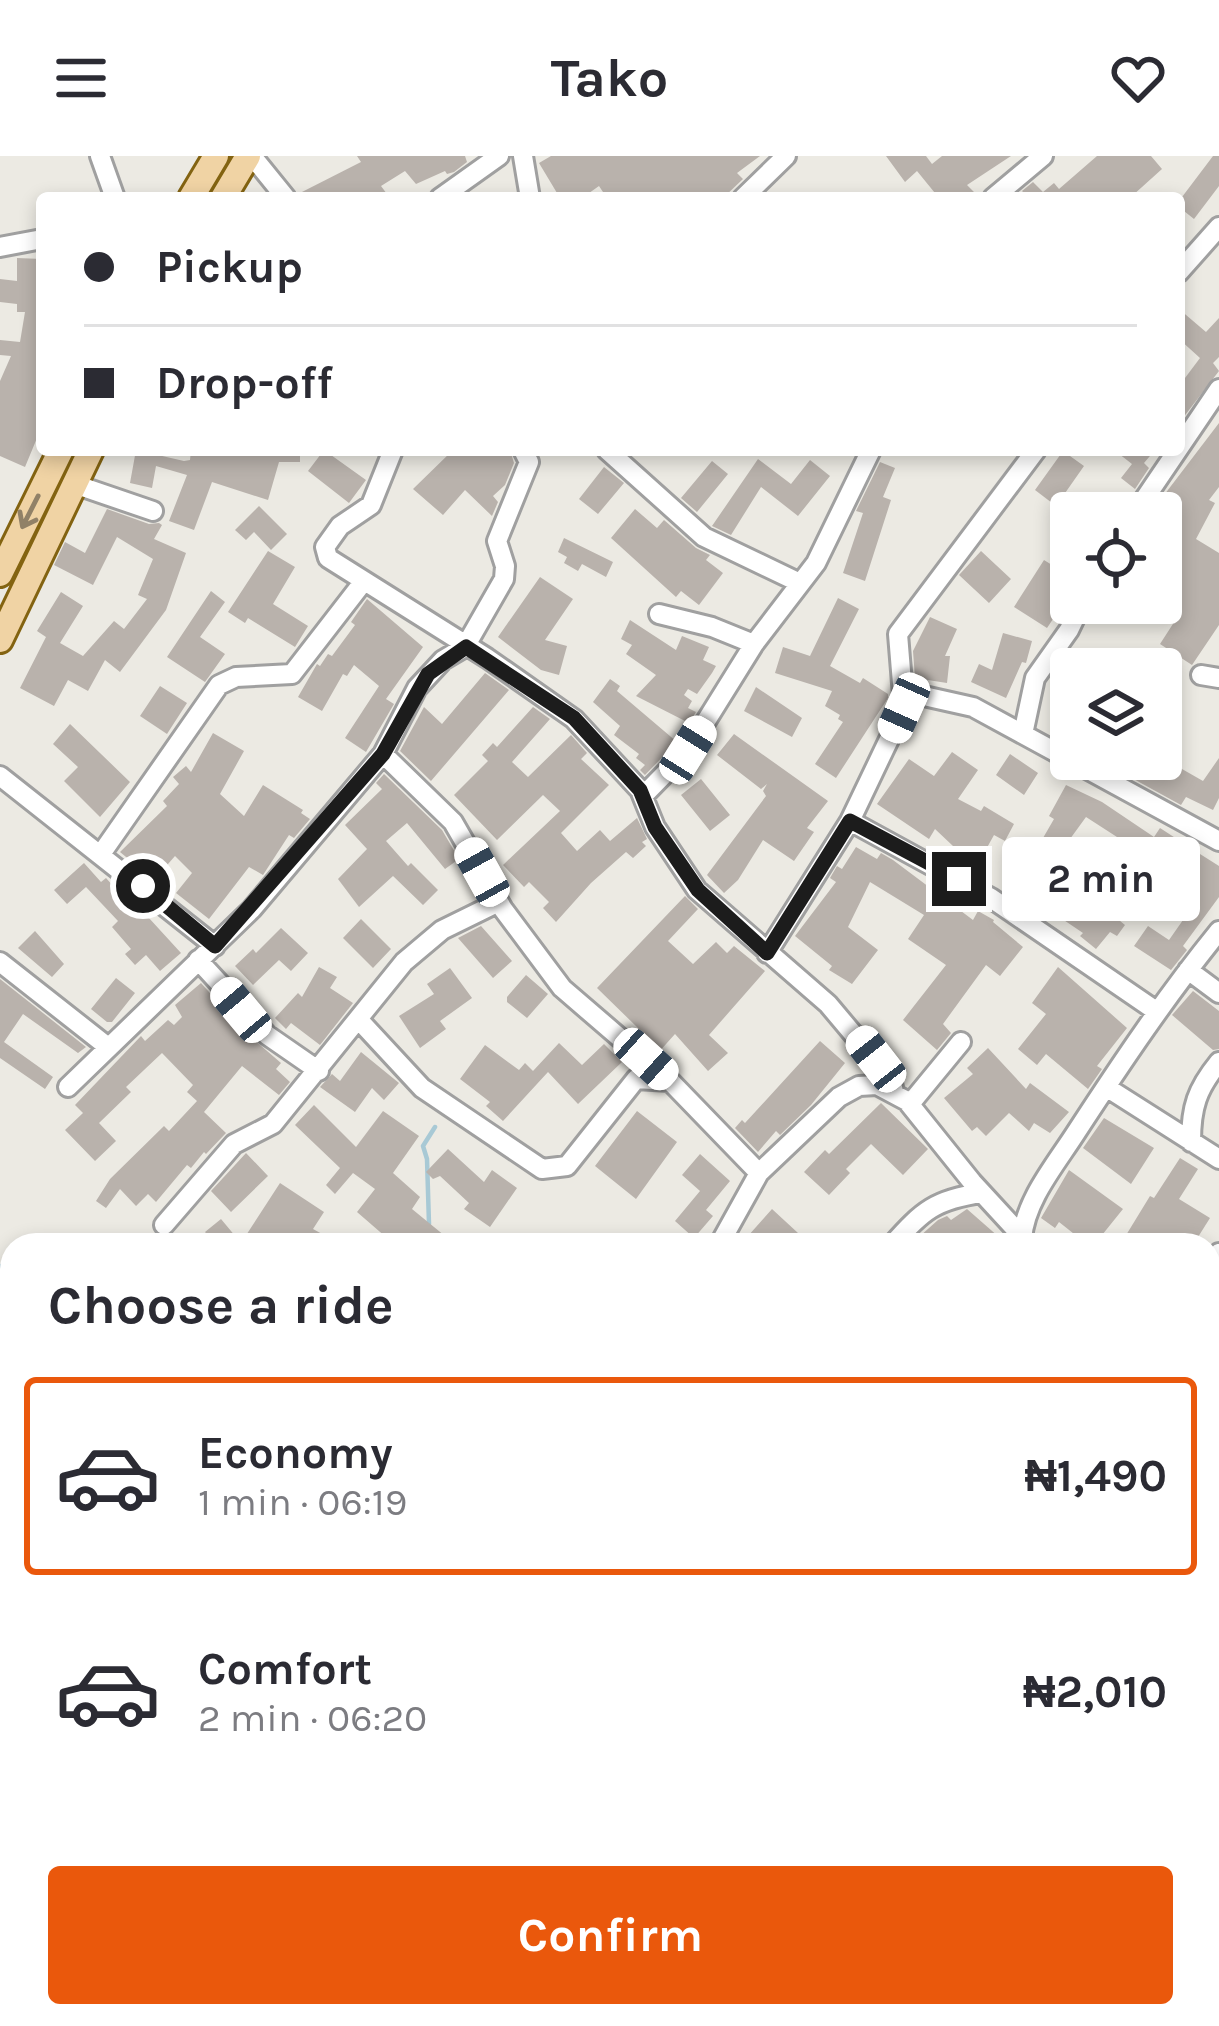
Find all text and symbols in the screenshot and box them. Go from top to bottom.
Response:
icon: menu [48,45,114,111]
icon: heart [1105,45,1171,111]
text: Tako [551,46,668,110]
text: Pickup [156,241,303,293]
text: Drop-off [156,357,333,409]
map controls [1050,492,1182,780]
button: locate [1050,492,1182,624]
one-way arrow [17,493,40,529]
button: layers [1050,648,1182,780]
car [873,668,935,748]
car [654,710,722,790]
car [449,832,515,912]
callout: 2 min [1001,837,1199,921]
route end [932,852,986,906]
text: 2 min [1047,856,1155,902]
route start [116,859,170,913]
car [204,971,278,1049]
car [840,1020,912,1098]
car [607,1022,685,1096]
text: Choose a ride [48,1273,394,1337]
icon: car [54,1422,162,1530]
text: Economy [198,1427,393,1479]
text: ₦1,490 [1024,1450,1167,1502]
text: 1 min · 06:19 [198,1479,407,1525]
icon: car [54,1638,162,1746]
text: Comfort [198,1643,372,1695]
text: ₦2,010 [1023,1666,1167,1718]
text: 2 min · 06:20 [198,1695,427,1741]
button: Confirm [48,1866,1173,2004]

